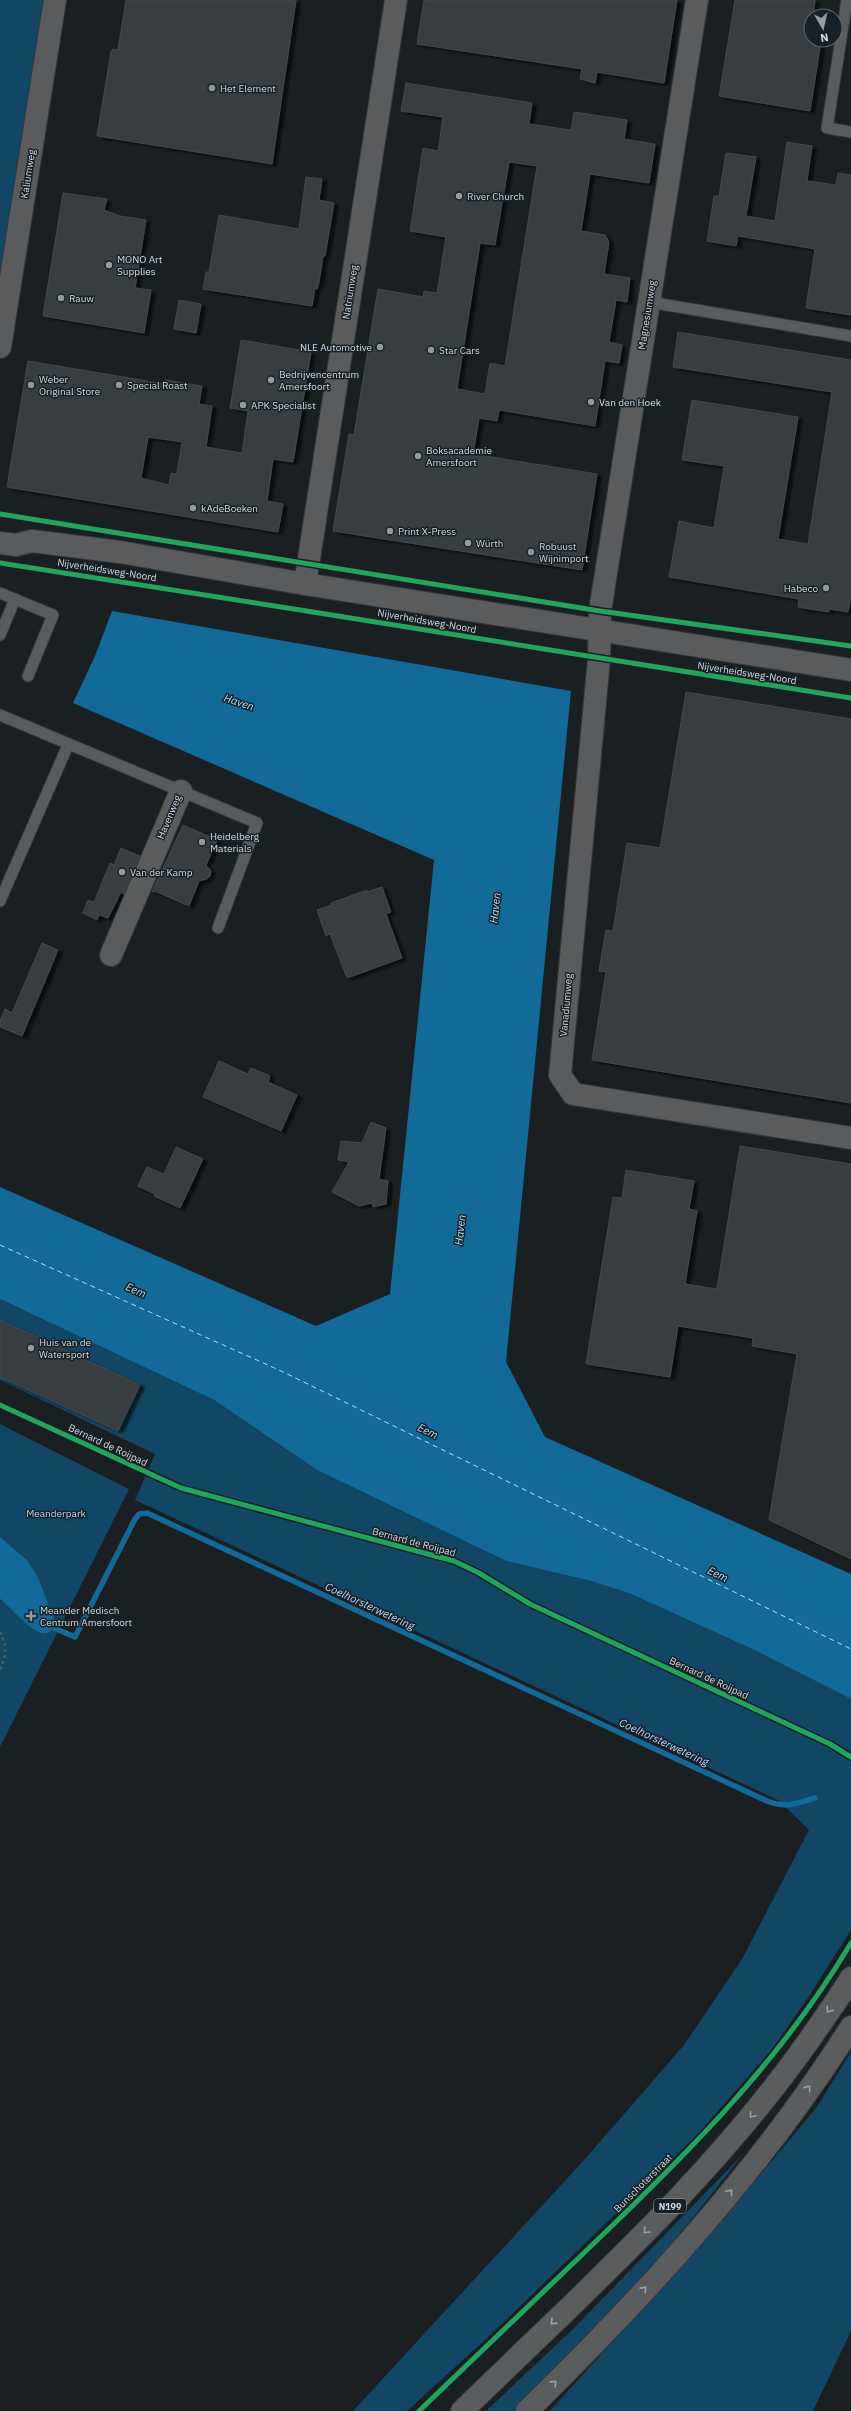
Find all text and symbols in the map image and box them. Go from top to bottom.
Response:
north arrow [803,8,843,48]
text: N [820,30,830,45]
place label: Het Element [220,82,276,95]
marker: Het Element [207,83,217,93]
street label: Kaliumweg [18,148,38,199]
place label: River Church [467,190,524,203]
marker: River Church [454,191,464,201]
place label: MONO Art Supplies [117,253,163,278]
marker: MONO Art Supplies [104,260,114,270]
street label: Natriumweg [339,263,361,320]
street label: Magnesiumweg [635,279,659,351]
place label: Rauw [69,292,94,305]
marker: Rauw [56,293,66,303]
place label: NLE Automotive [300,341,373,354]
marker: NLE Automotive [375,342,385,352]
place label: Star Cars [439,344,480,357]
marker: Star Cars [426,345,436,355]
place label: Bedrijvencentrum Amersfoort [279,368,359,393]
place label: Weber Original Store [39,373,101,398]
marker: Bedrijvencentrum Amersfoort [266,375,276,385]
place label: Special Roast [127,379,188,392]
marker: Weber Original Store [26,380,36,390]
marker: Special Roast [114,380,124,390]
place label: Van den Hoek [599,396,662,409]
marker: Van den Hoek [586,397,596,407]
place label: APK Specialist [251,399,316,412]
marker: APK Specialist [238,400,248,410]
place label: Boksacademie Amersfoort [426,444,492,469]
marker: Boksacademie Amersfoort [413,451,423,461]
place label: kAdeBoeken [201,502,258,515]
marker: kAdeBoeken [188,503,198,513]
place label: Print X-Press [398,525,456,538]
marker: Print X-Press [385,526,395,536]
place label: Würth [476,537,503,550]
marker: Würth [463,538,473,548]
place label: Robuust Wijnimport [539,540,589,565]
marker: Robuust Wijnimport [526,547,536,557]
street label: Nijverheidsweg-Noord [56,556,158,584]
place label: Habeco [784,582,818,595]
marker: Habeco [821,583,831,593]
street label: Nijverheidsweg-Noord [376,606,478,636]
street label: Nijverheidsweg-Noord [696,659,798,687]
water label: Haven [222,691,256,713]
street label: Havenweg [154,792,184,841]
place label: Heidelberg Materials [210,830,260,855]
marker: Heidelberg Materials [197,837,207,847]
place label: Van der Kamp [130,866,193,879]
marker: Van der Kamp [117,867,127,877]
water label: Haven [486,892,504,924]
street label: Vanadiumweg [557,972,575,1037]
water label: Haven [451,1214,469,1246]
water label: Eem [124,1279,148,1301]
place label: Huis van de Watersport [39,1336,91,1361]
marker: Huis van de Watersport [26,1343,36,1353]
water label: Eem [415,1420,441,1442]
street label: Bernard de Roijpad [66,1421,150,1469]
park label: Meanderpark [26,1507,87,1520]
street label: Bernard de Roijpad [371,1525,457,1559]
water label: Eem [705,1563,731,1585]
water label: Coelhorsterwetering [323,1579,417,1633]
place label: Meander Medisch Centrum Amersfoort [40,1604,133,1629]
marker: Meander Medisch Centrum Amersfoort [25,1610,37,1622]
street label: Bernard de Roijpad [667,1654,751,1702]
water label: Coelhorsterwetering [617,1715,711,1769]
one-way arrow [827,2006,834,2013]
one-way arrow [803,2086,810,2093]
one-way arrow [750,2110,757,2117]
street label: Bunschoterstraat [611,2151,675,2215]
one-way arrow [726,2190,733,2197]
road number: N199 [654,2199,686,2213]
one-way arrow [643,2226,651,2234]
one-way arrow [639,2287,646,2294]
one-way arrow [550,2317,558,2325]
one-way arrow [549,2380,557,2388]

